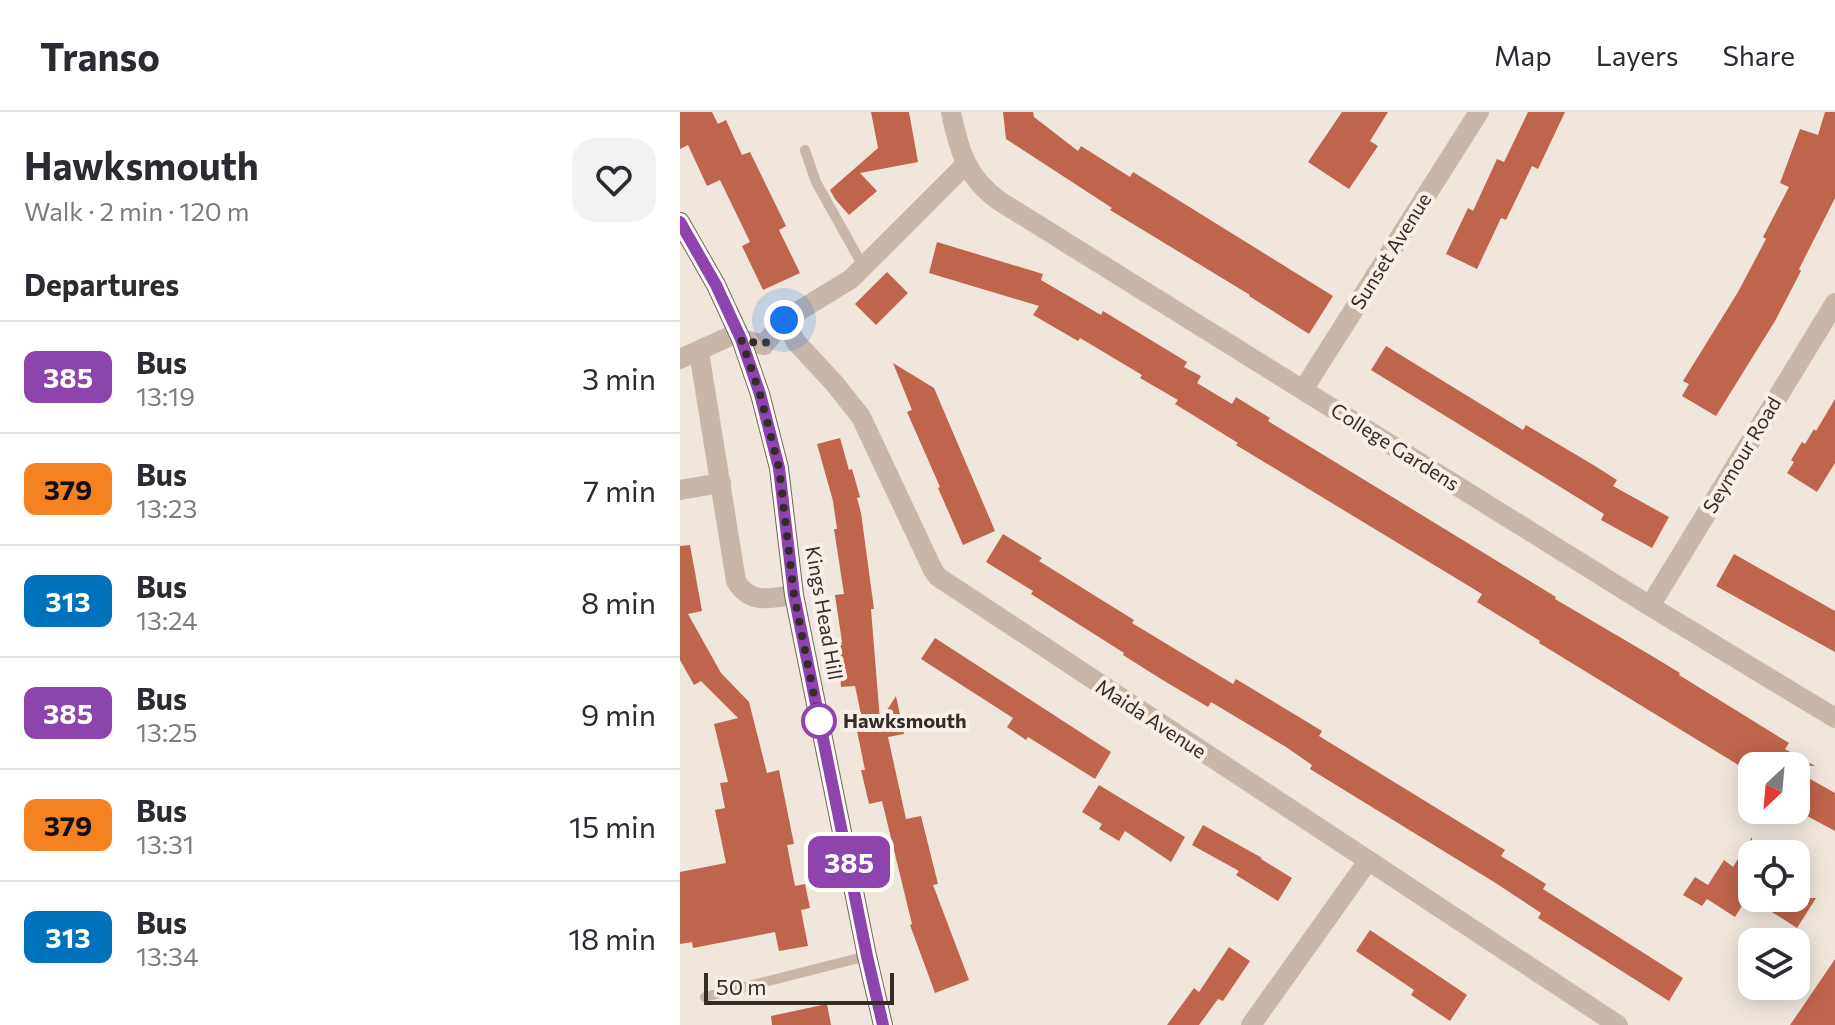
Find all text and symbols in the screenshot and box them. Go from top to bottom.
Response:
text: Transo [40,32,160,79]
text: Map [1494,38,1552,72]
text: Layers [1596,38,1678,72]
text: Share [1722,38,1795,72]
button: heart [572,138,656,222]
text: Hawksmouth [24,141,259,188]
street label: Sunset Avenue [1345,188,1435,313]
text: Walk · 2 min · 120 m [24,195,249,226]
text: Departures [24,265,179,302]
your location [764,300,804,340]
text: Bus [136,343,187,380]
text: 3 min [582,359,656,396]
text: 385 [43,360,93,394]
text: 13:19 [136,380,195,411]
street label: Seymour Road [1697,392,1785,517]
street label: College Gardens [1327,397,1464,495]
text: Bus [136,455,187,492]
text: 7 min [583,471,656,508]
text: 379 [44,472,92,506]
text: 13:23 [136,492,197,523]
street label: Kings Head Hill [801,544,849,682]
text: Bus [136,567,187,604]
text: 8 min [581,583,656,620]
text: 313 [45,584,91,618]
text: 13:24 [136,604,198,635]
street label: Maida Avenue [1092,673,1211,763]
text: Bus [136,679,187,716]
text: 9 min [581,695,656,732]
text: 385 [43,696,93,730]
marker: Hawksmouth [802,704,836,738]
place label: Hawksmouth [843,708,967,732]
text: 13:25 [136,716,197,747]
north arrow [1738,752,1810,824]
map controls [1738,752,1810,1000]
text: Bus [136,791,187,828]
text: 15 min [569,807,656,844]
text: 379 [44,808,92,842]
text: 13:31 [136,828,194,859]
line badge: 385 [803,836,895,888]
button: locate [1738,840,1810,912]
text: 385 [824,845,874,879]
text: Bus [136,903,187,940]
text: 18 min [568,919,656,956]
text: 313 [45,920,91,954]
button: layers [1738,928,1810,1000]
text: 13:34 [136,940,199,971]
scale bar [704,969,894,1005]
text: 50 m [716,973,766,1000]

